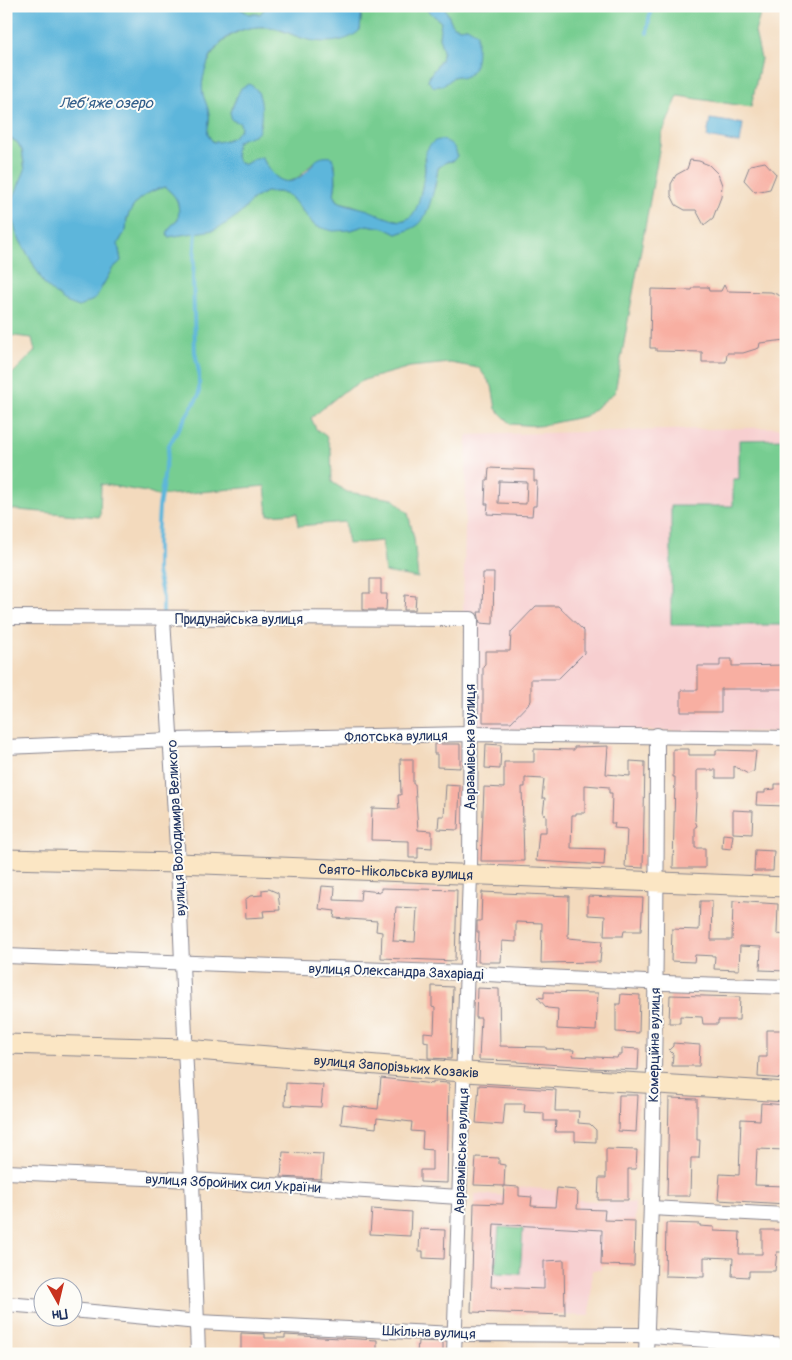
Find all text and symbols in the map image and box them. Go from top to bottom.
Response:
water label: Леб’яже озеро [59,94,154,113]
street label: Придунайська вулиця [175,611,303,628]
street label: Авраамівська вулиця [462,684,479,810]
street label: Флотська вулиця [344,727,448,746]
street label: вулиця Володимира Великого [163,739,190,917]
street label: Свято-Нікольська вулиця [318,861,473,884]
street label: вулиця Олександра Захаріаді [308,960,484,983]
street label: Комерційна вулиця [645,988,664,1102]
street label: вулиця Запорізьких Козаків [313,1052,479,1082]
street label: Авраамівська вулиця [451,1088,472,1214]
street label: вулиця Збройних сил України [145,1170,321,1197]
north arrow [32,1278,82,1328]
text: Пн [51,1305,69,1324]
street label: Шкільна вулиця [382,1322,476,1343]

